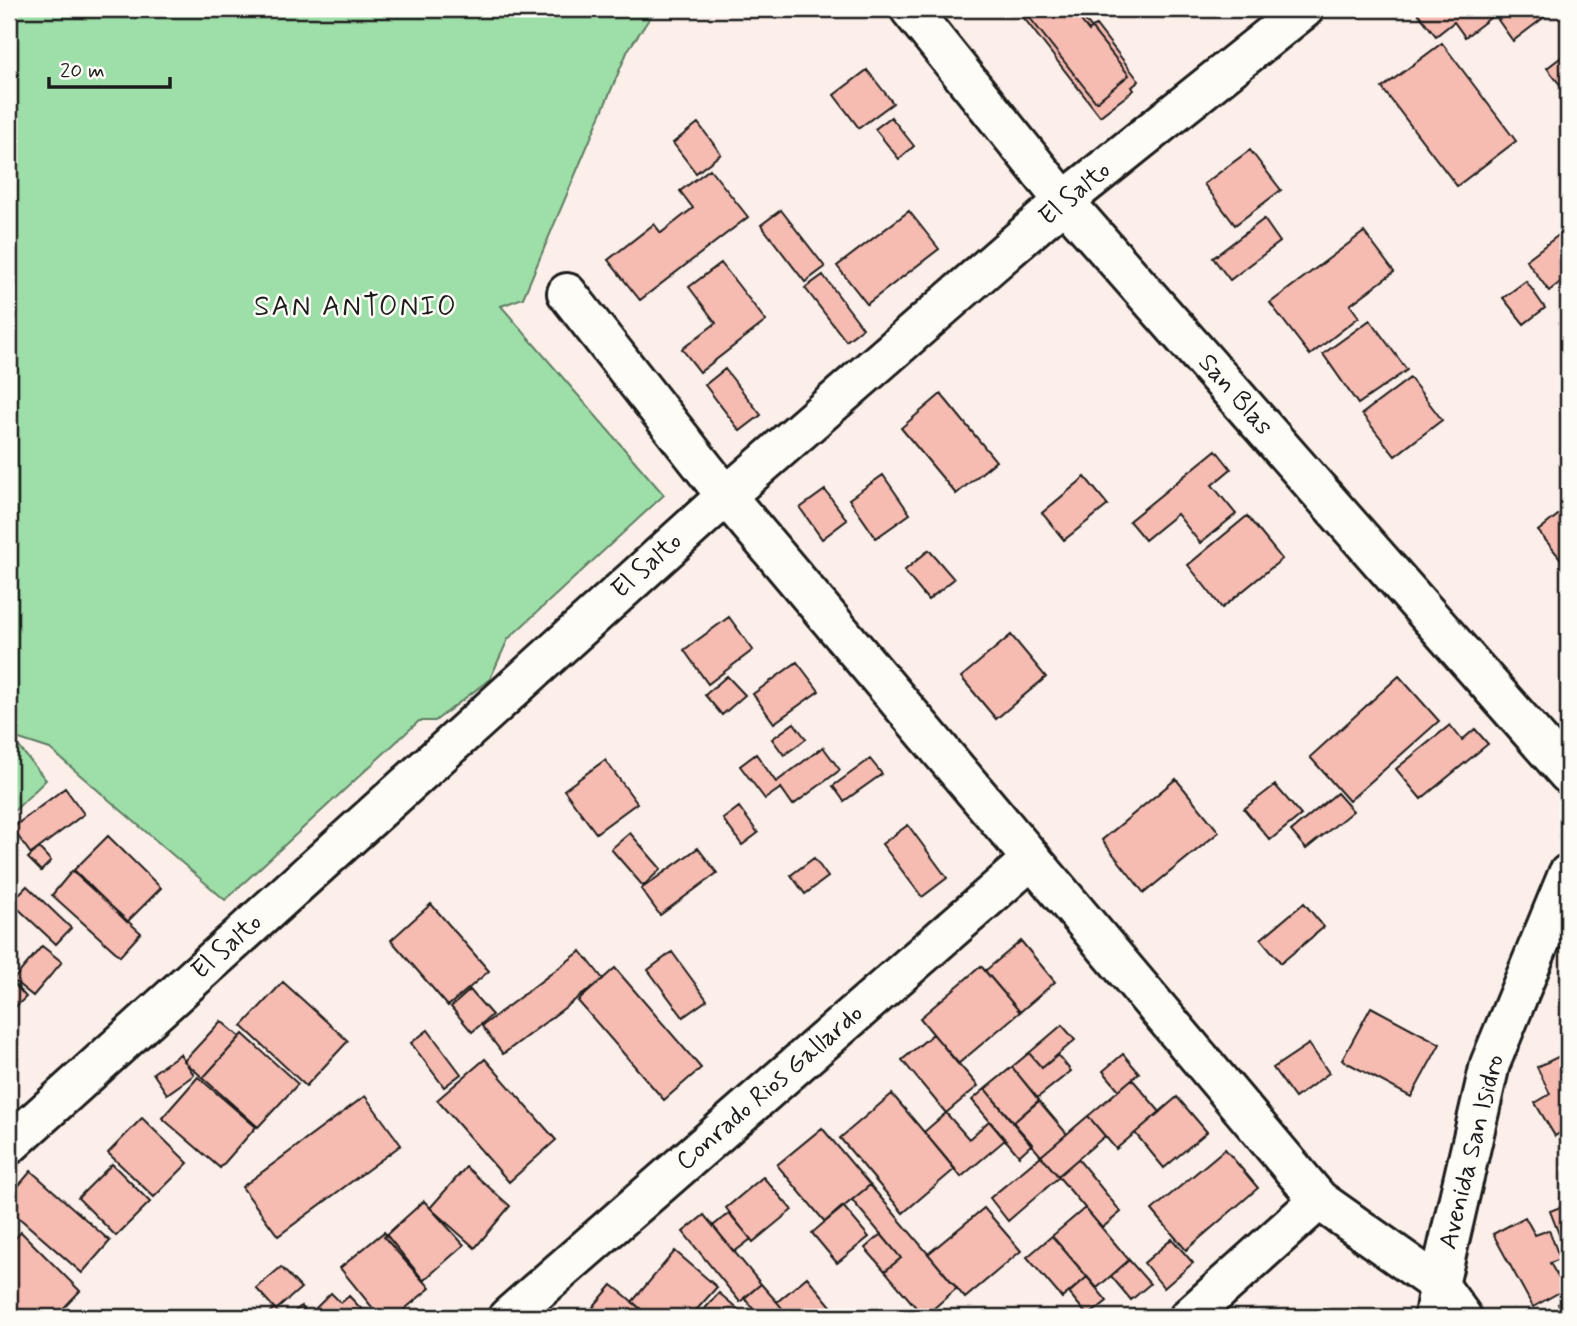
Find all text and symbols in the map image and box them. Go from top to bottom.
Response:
scale bar [49,46,170,90]
text: 20 m [60,57,105,85]
street label: El Salto [1032,154,1118,234]
district label: SAN ANTONIO [254,289,458,326]
street label: San Blas [1190,347,1280,443]
street label: El Salto [604,525,690,607]
street label: El Salto [184,906,270,988]
street label: Conrado Rios Gallardo [669,997,871,1179]
street label: Avenida San Isidro [1431,1051,1513,1253]

